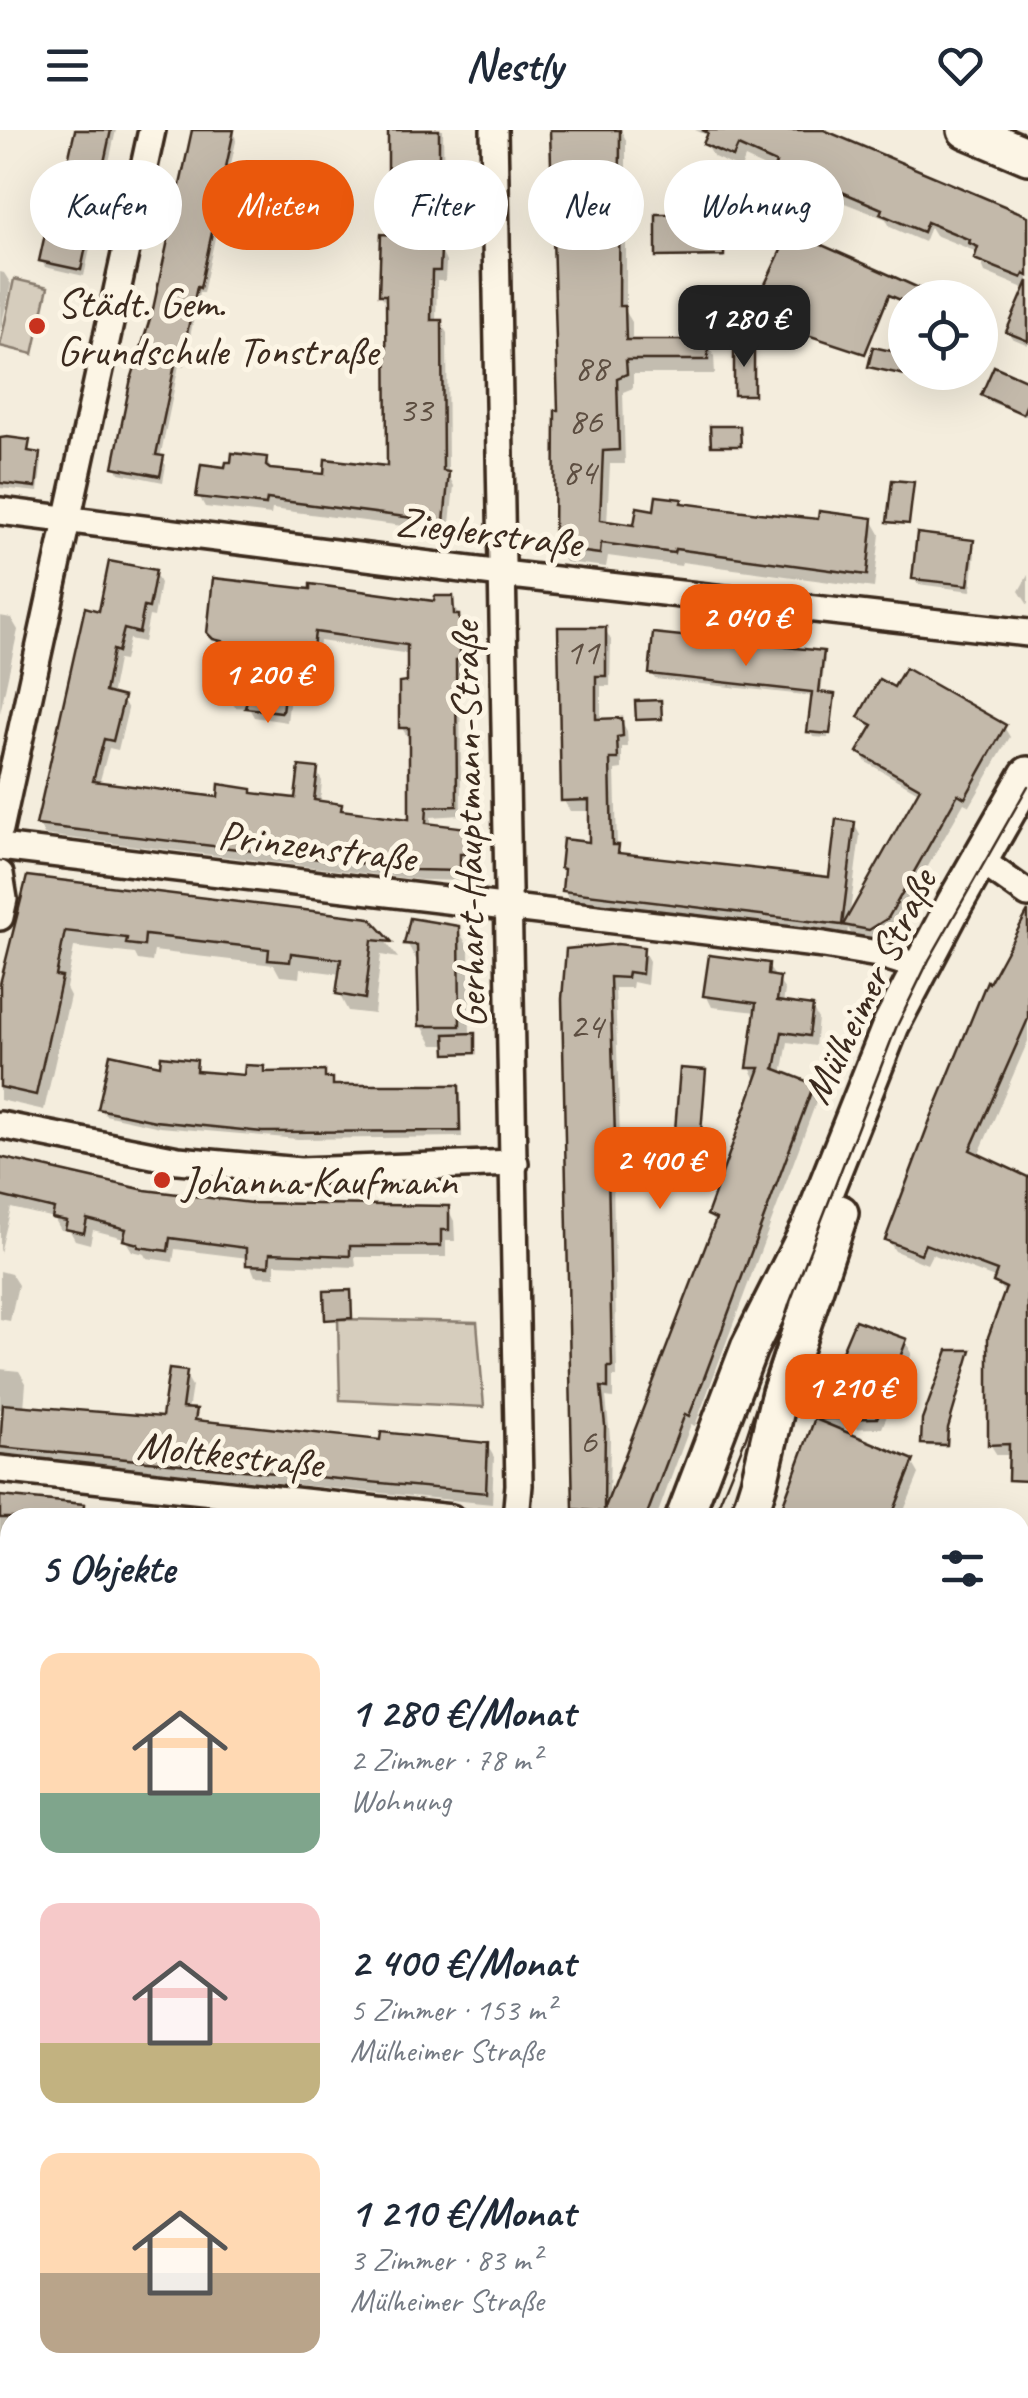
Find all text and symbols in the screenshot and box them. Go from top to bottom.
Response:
text: Nestly [465,37,563,94]
icon: menu [40,38,95,93]
icon: heart [933,38,988,93]
chip: Kaufen [30,160,182,250]
chip: Mieten [202,160,354,250]
chip: Filter [374,160,508,250]
chip: Neu [528,160,644,250]
chip: Wohnung [664,160,844,250]
place label: Städt. Gem. Grundschule Tonstraße [57,277,381,378]
map controls [888,280,998,390]
button: locate [888,280,998,390]
pin: 1 280 € [652,285,836,370]
text: 1 280 € [700,297,788,338]
marker: Städt. Gem. Grundschule Tonstraße [26,315,48,337]
house number: 88 [574,344,612,391]
house number: 33 [398,386,435,433]
house number: 86 [568,397,604,444]
house number: 84 [562,448,600,495]
street label: Zieglerstraße [393,495,588,571]
pin: 2 040 € [654,584,838,669]
text: 2 040 € [702,596,790,637]
street label: Gerhart-Hauptmann-Straße [438,618,499,1029]
house number: 11 [565,628,601,675]
pin: 1 200 € [176,641,360,726]
text: 1 200 € [224,653,312,694]
street label: Prinzenstraße [215,808,422,885]
street label: Mülheimer Straße [790,858,950,1112]
house number: 24 [569,1002,607,1049]
pin: 2 400 € [568,1127,752,1212]
text: 2 400 € [616,1139,704,1180]
place label: Johanna Kaufmann [180,1155,458,1208]
marker: Johanna Kaufmann [151,1169,173,1191]
pin: 1 210 € [759,1354,943,1439]
text: 1 210 € [807,1366,895,1407]
house number: 6 [579,1417,598,1464]
street label: Moltkestraße [135,1418,328,1491]
icon: filters [935,1541,990,1596]
text: 5 Objekte [40,1542,175,1595]
text: 1 280 €/Monat [350,1686,575,1739]
icon: home [120,1693,240,1813]
text: 2 Zimmer · 78 m² [350,1739,540,1780]
text: Wohnung [350,1780,451,1821]
text: 2 400 €/Monat [350,1936,575,1989]
icon: home [120,1943,240,2063]
text: 5 Zimmer · 153 m² [350,1989,555,2030]
text: Mülheimer Straße [350,2030,544,2071]
text: 1 210 €/Monat [350,2186,575,2239]
icon: home [120,2193,240,2313]
text: 3 Zimmer · 83 m² [350,2239,540,2280]
text: Mülheimer Straße [350,2280,544,2321]

